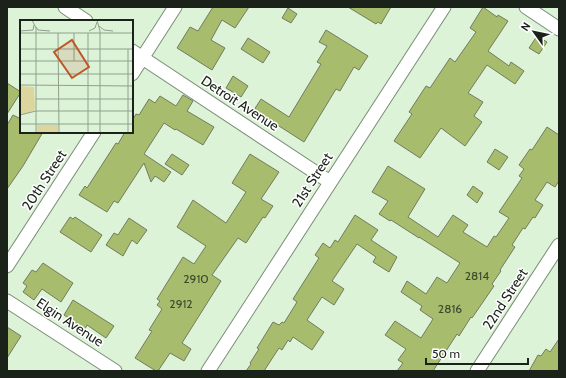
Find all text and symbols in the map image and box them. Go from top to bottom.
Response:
north arrow [514,12,554,52]
text: N [518,19,534,34]
inset map [20,20,133,133]
street label: Detroit Avenue [198,71,282,135]
street label: 20th Street [18,146,70,214]
street label: 21st Street [288,149,336,211]
street label: 22nd Street [479,265,532,333]
house number: 2814 [465,268,489,283]
house number: 2910 [183,271,209,286]
street label: Elgin Avenue [33,294,107,350]
house number: 2912 [169,296,193,311]
house number: 2816 [438,301,462,316]
scale bar [426,340,528,366]
text: 50 m [432,346,460,361]

